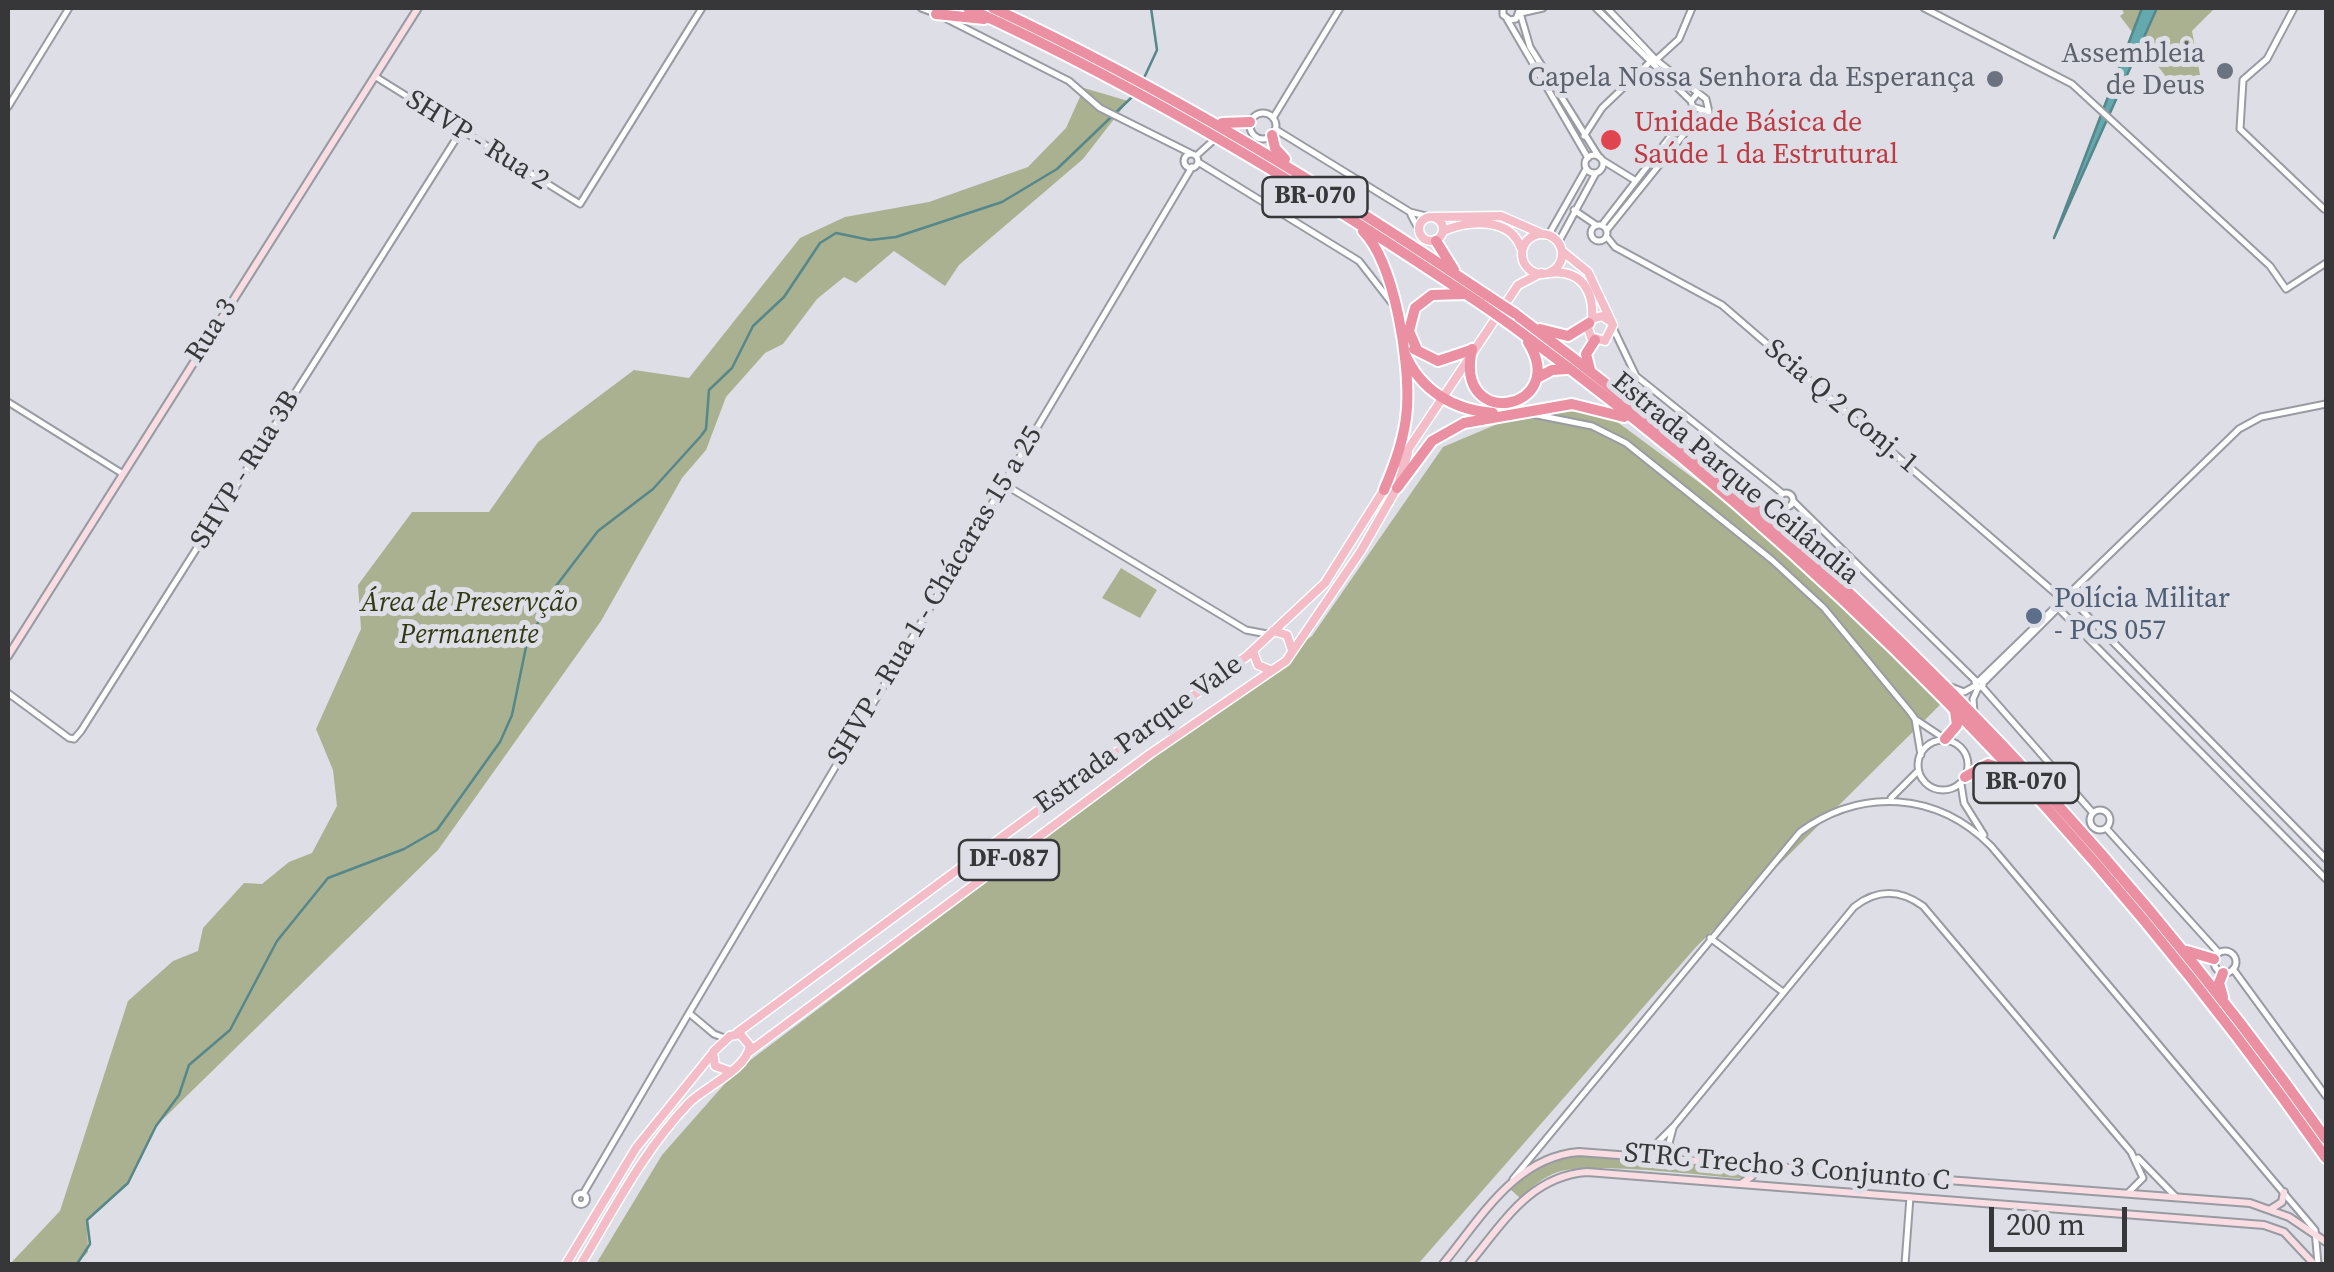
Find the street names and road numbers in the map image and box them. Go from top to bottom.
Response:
street label: SHVP - Rua 2 [399,84,555,198]
road number: BR-070 [1262,177,1368,217]
street label: Rua 3 [179,293,245,369]
street label: Scia Q 2 Conj. 1 [1757,333,1925,481]
street label: Estrada Parque Ceilândia [1604,366,1866,592]
street label: SHVP - Rua 3B [184,385,308,555]
street label: SHVP - Rua 1 - Chácaras 15 a 25 [822,421,1050,771]
street label: Estrada Parque Vale [1029,648,1249,822]
road number: BR-070 [1974,763,2078,803]
road number: DF-087 [959,840,1059,880]
street label: STRC Trecho 3 Conjunto C [1623,1137,1951,1199]

